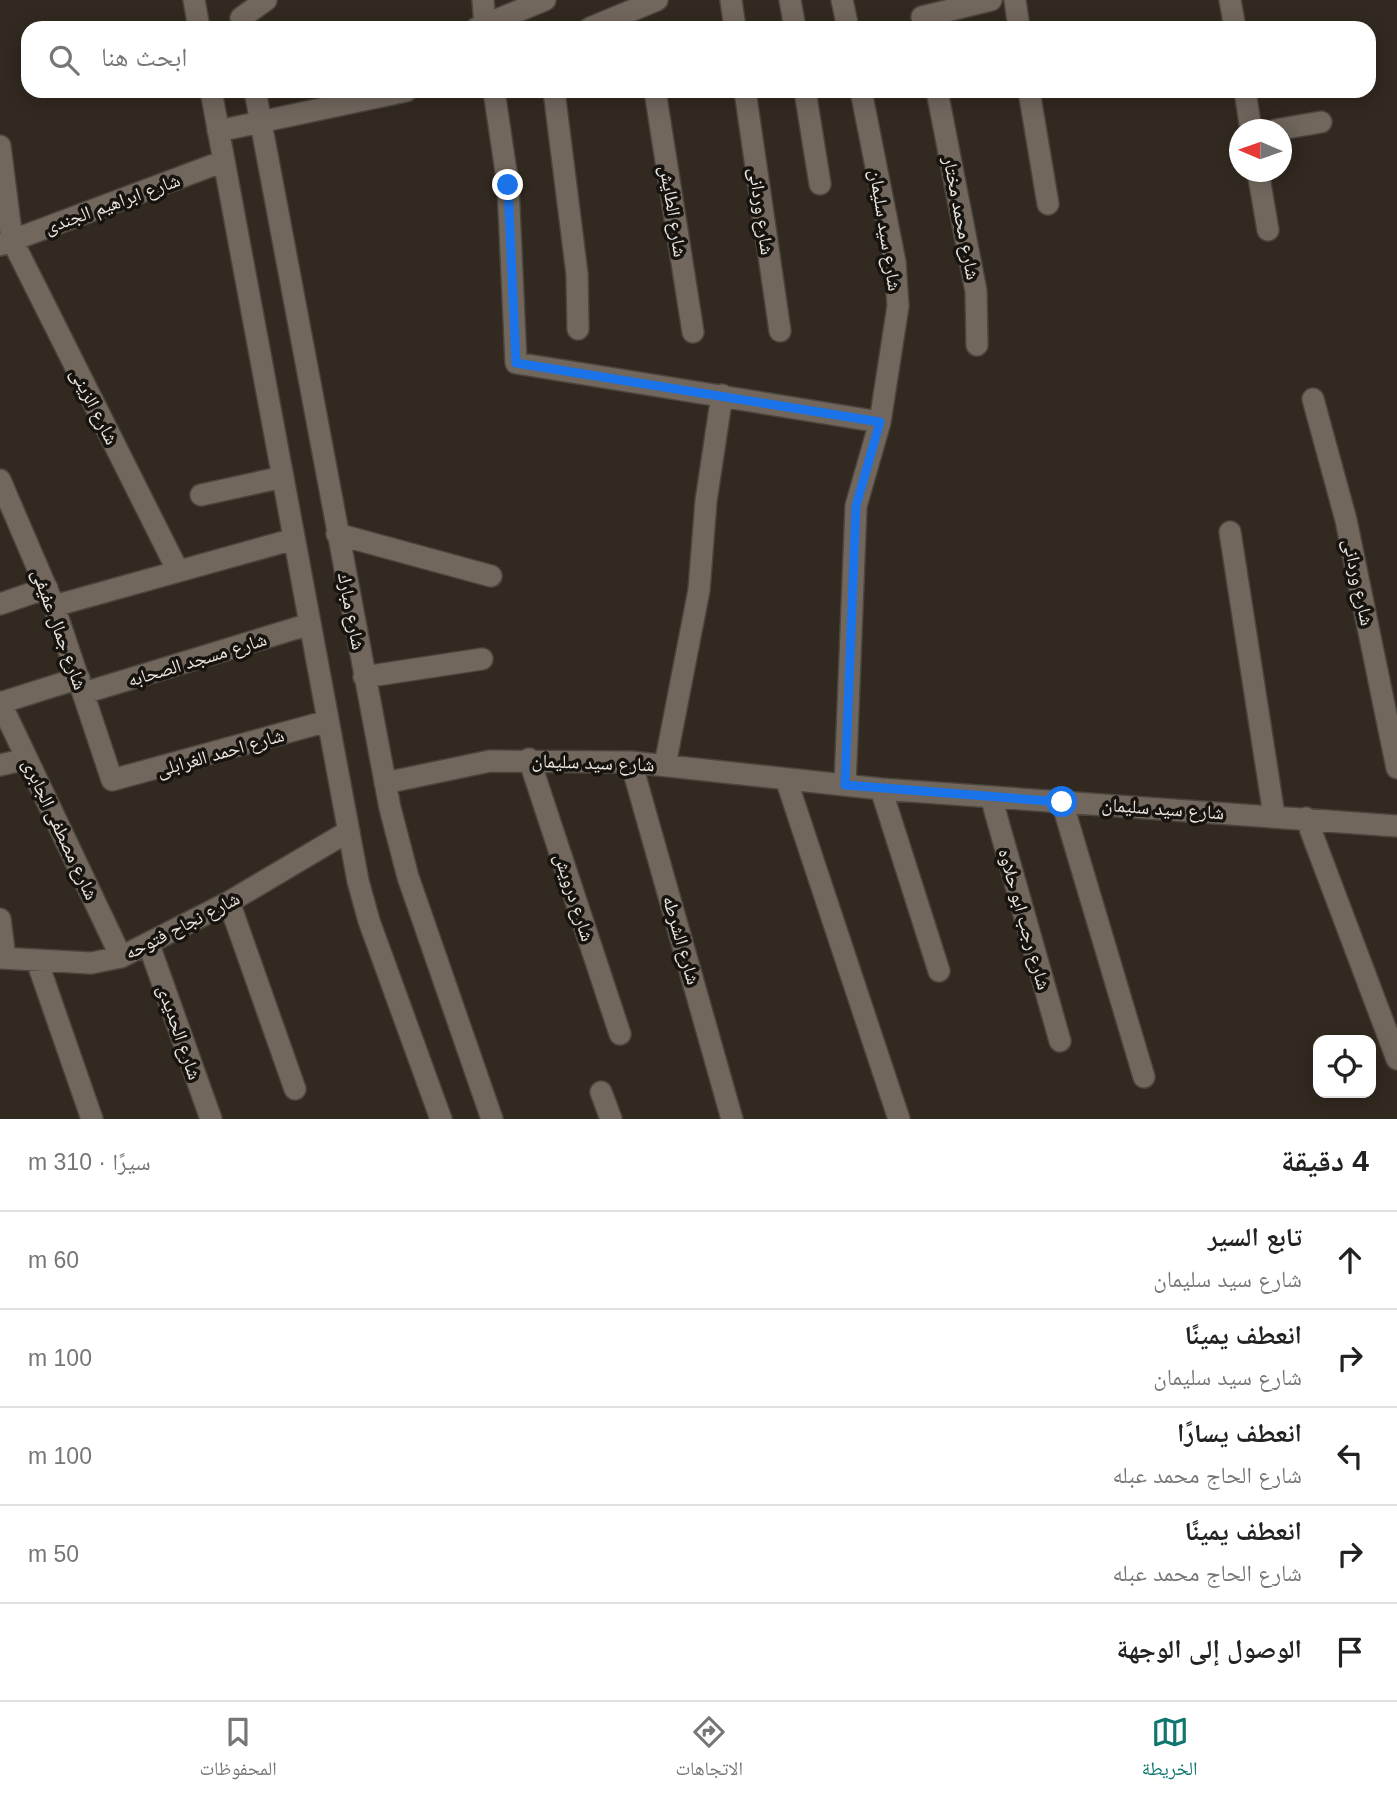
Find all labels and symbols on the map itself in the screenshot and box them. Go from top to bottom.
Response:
north arrow [1229,119,1292,182]
street label: شارع محمد مختار [938,154,984,282]
street label: شارع الطايش [655,164,691,259]
street label: شارع وردانى [744,166,778,256]
street label: شارع سيد سليمان [865,168,905,293]
street label: شارع ابراهيم الجندى [42,169,183,240]
route end [492,169,523,200]
street label: شارع الزينى [66,365,123,448]
street label: شارع وردانى [1338,537,1378,628]
street label: شارع جمال عفيفى [27,566,91,693]
street label: شارع مبارك [333,571,369,652]
street label: شارع مسجد الصحابه [125,628,269,692]
street label: شارع احمد الغرابلى [154,724,287,782]
street label: شارع سيد سليمان [531,750,655,776]
street label: شارع مصطفى الجابرى [18,755,102,903]
route start [1046,786,1077,817]
street label: شارع سيد سليمان [1101,794,1225,824]
street label: شارع رجب ابو حلاوه [993,846,1055,992]
street label: شارع درويش [549,850,599,944]
street label: شارع نجاح فتوحه [121,888,244,964]
street label: شارع الشرطه [658,893,704,987]
street label: شارع الحديدى [153,982,206,1083]

